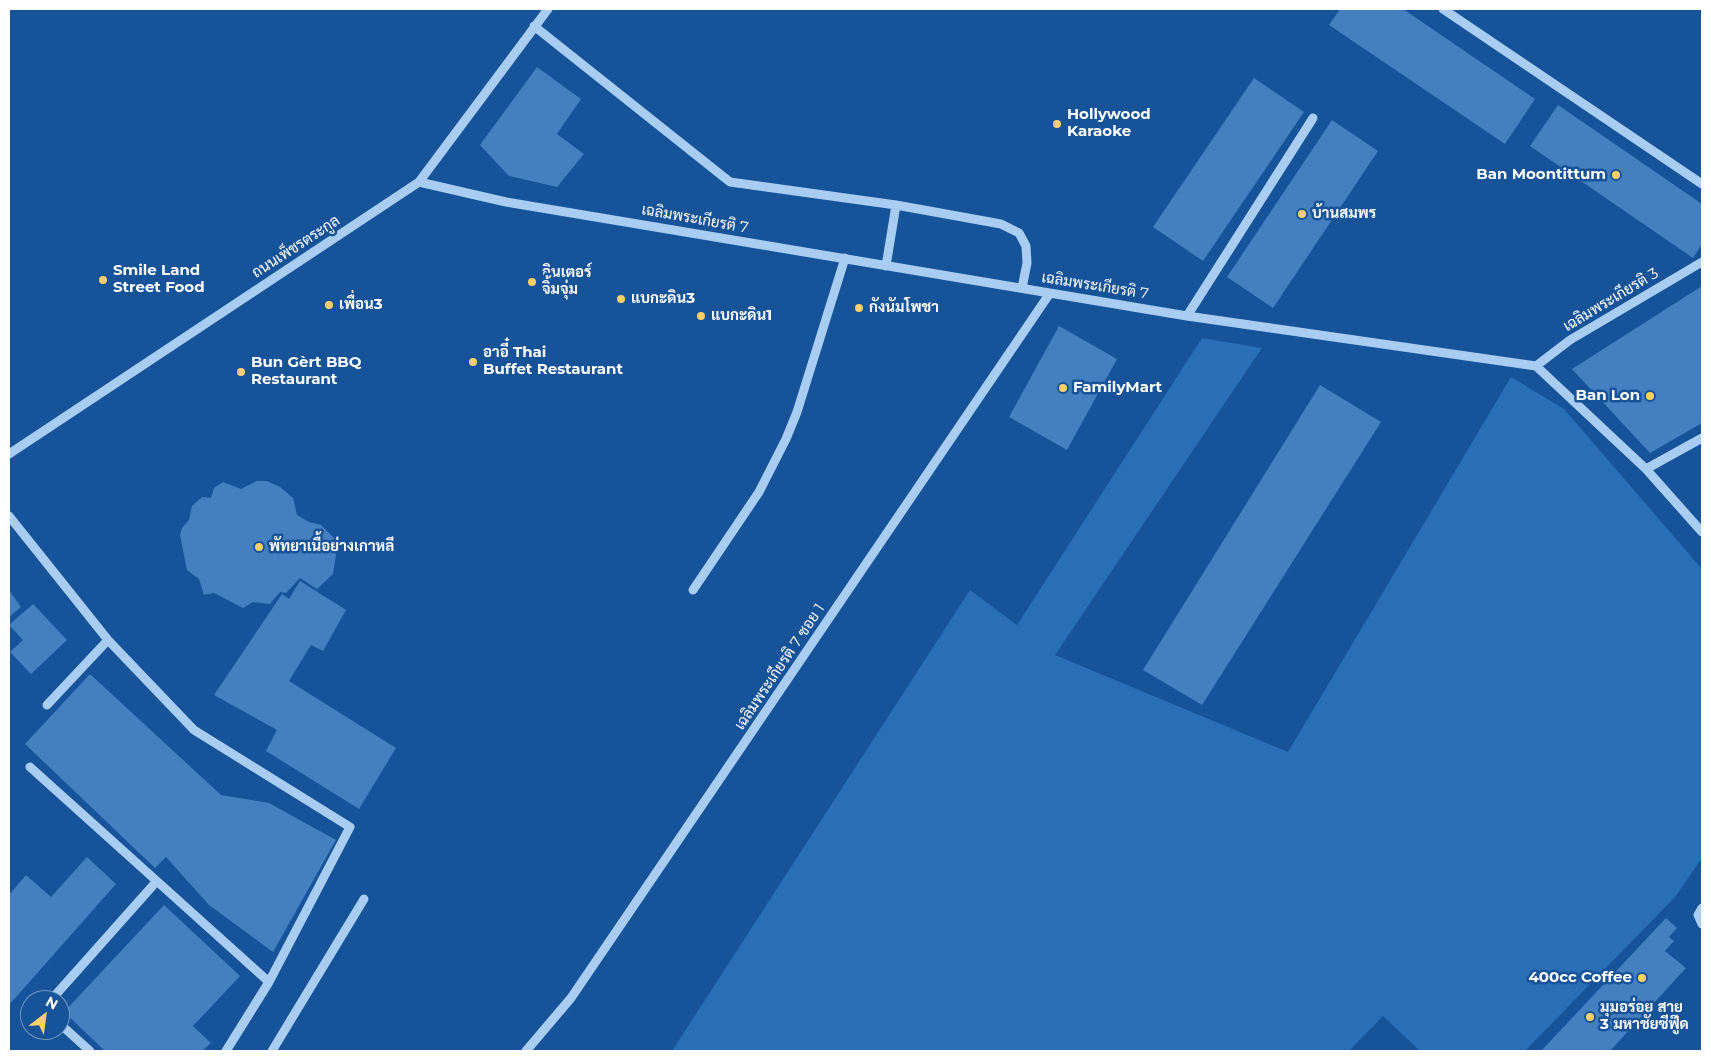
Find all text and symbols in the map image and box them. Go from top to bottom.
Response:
place label: Hollywood Karaoke [1067,106,1151,141]
marker: Hollywood Karaoke [1051,118,1063,130]
place label: Ban Moontittum [1476,166,1606,184]
marker: Ban Moontittum [1610,169,1622,181]
street label: เฉลิมพระเกียรติ 7 [640,201,750,237]
place label: บ้านสมพร [1312,205,1376,223]
marker: บ้านสมพร [1296,208,1308,220]
street label: ถนนเพ็ชรตระกูล [249,212,343,282]
place label: Smile Land Street Food [113,262,205,297]
place label: อินเตอร์ จิ้มจุ่ม [542,264,592,299]
street label: เฉลิมพระเกียรติ 3 [1560,265,1662,335]
street label: เฉลิมพระเกียรติ 7 [1040,269,1150,303]
marker: Smile Land Street Food [97,274,109,286]
marker: อินเตอร์ จิ้มจุ่ม [526,276,538,288]
place label: แบกะดิน3 [631,290,695,308]
marker: แบกะดิน3 [615,293,627,305]
place label: เพื่อน3 [339,296,383,314]
marker: เพื่อน3 [323,299,335,311]
place label: กังนัมโพชา [869,299,939,317]
marker: กังนัมโพชา [853,302,865,314]
place label: แบกะดิน1 [711,307,772,325]
marker: แบกะดิน1 [695,310,707,322]
place label: อาอี๋ Thai Buffet Restaurant [483,344,623,379]
place label: Bun Gèrt BBQ Restaurant [251,354,361,389]
marker: อาอี๋ Thai Buffet Restaurant [467,356,479,368]
marker: Bun Gèrt BBQ Restaurant [235,366,247,378]
place label: FamilyMart [1073,379,1162,397]
marker: FamilyMart [1057,382,1069,394]
place label: Ban Lon [1575,387,1640,405]
marker: Ban Lon [1644,390,1656,402]
place label: พัทยาเนื้อย่างเกาหลี [269,538,394,556]
marker: พัทยาเนื้อย่างเกาหลี [253,541,265,553]
street label: เฉลิมพระเกียรติ 7 ซอย 1 [731,601,829,733]
place label: 400cc Coffee [1528,969,1632,987]
marker: 400cc Coffee [1636,972,1648,984]
north arrow [20,990,70,1040]
text: N [43,992,61,1013]
place label: มุมอร่อย สาย 3 มหาชัยซีฟู๊ด [1600,999,1689,1034]
marker: มุมอร่อย สาย 3 มหาชัยซีฟู๊ด [1584,1011,1596,1023]

